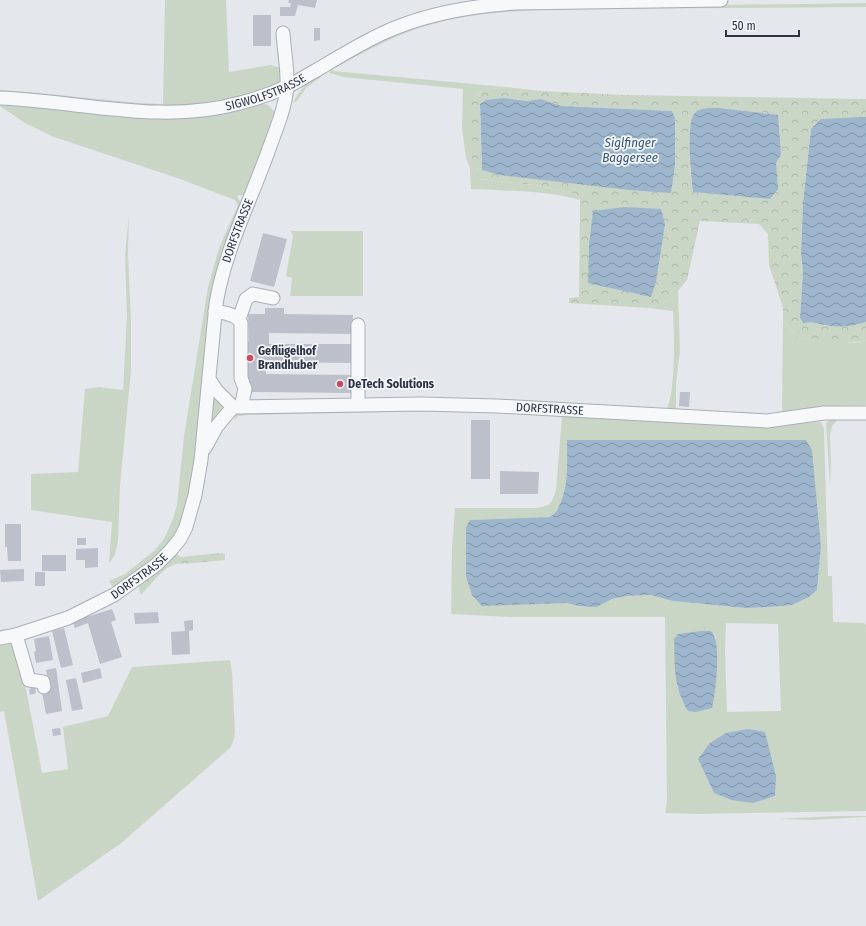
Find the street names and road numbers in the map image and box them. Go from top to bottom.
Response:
street label: SIGWOLFSTRASSE [224,71,308,113]
street label: DORFSTRASSE [219,196,256,264]
street label: DORFSTRASSE [516,400,584,418]
street label: DORFSTRASSE [108,550,171,602]

